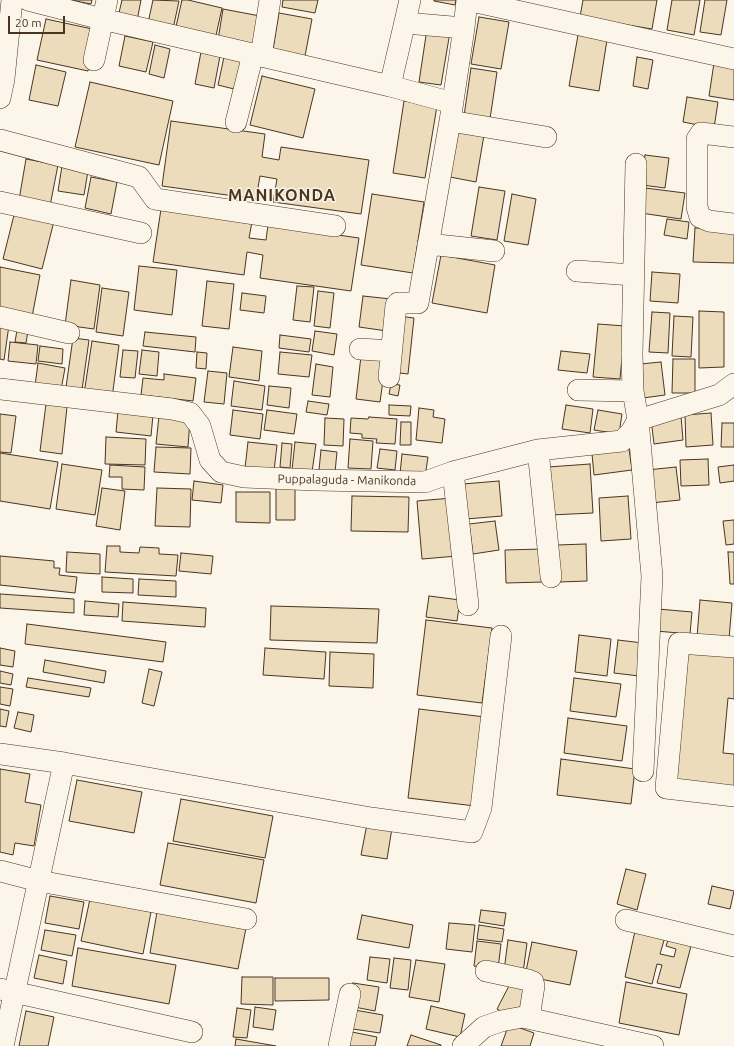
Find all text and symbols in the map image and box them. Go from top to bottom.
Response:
scale bar [10,8,67,34]
text: 20 m [15,16,42,29]
district label: MANIKONDA [228,186,336,206]
street label: Puppalaguda - Manikonda [278,472,416,488]

